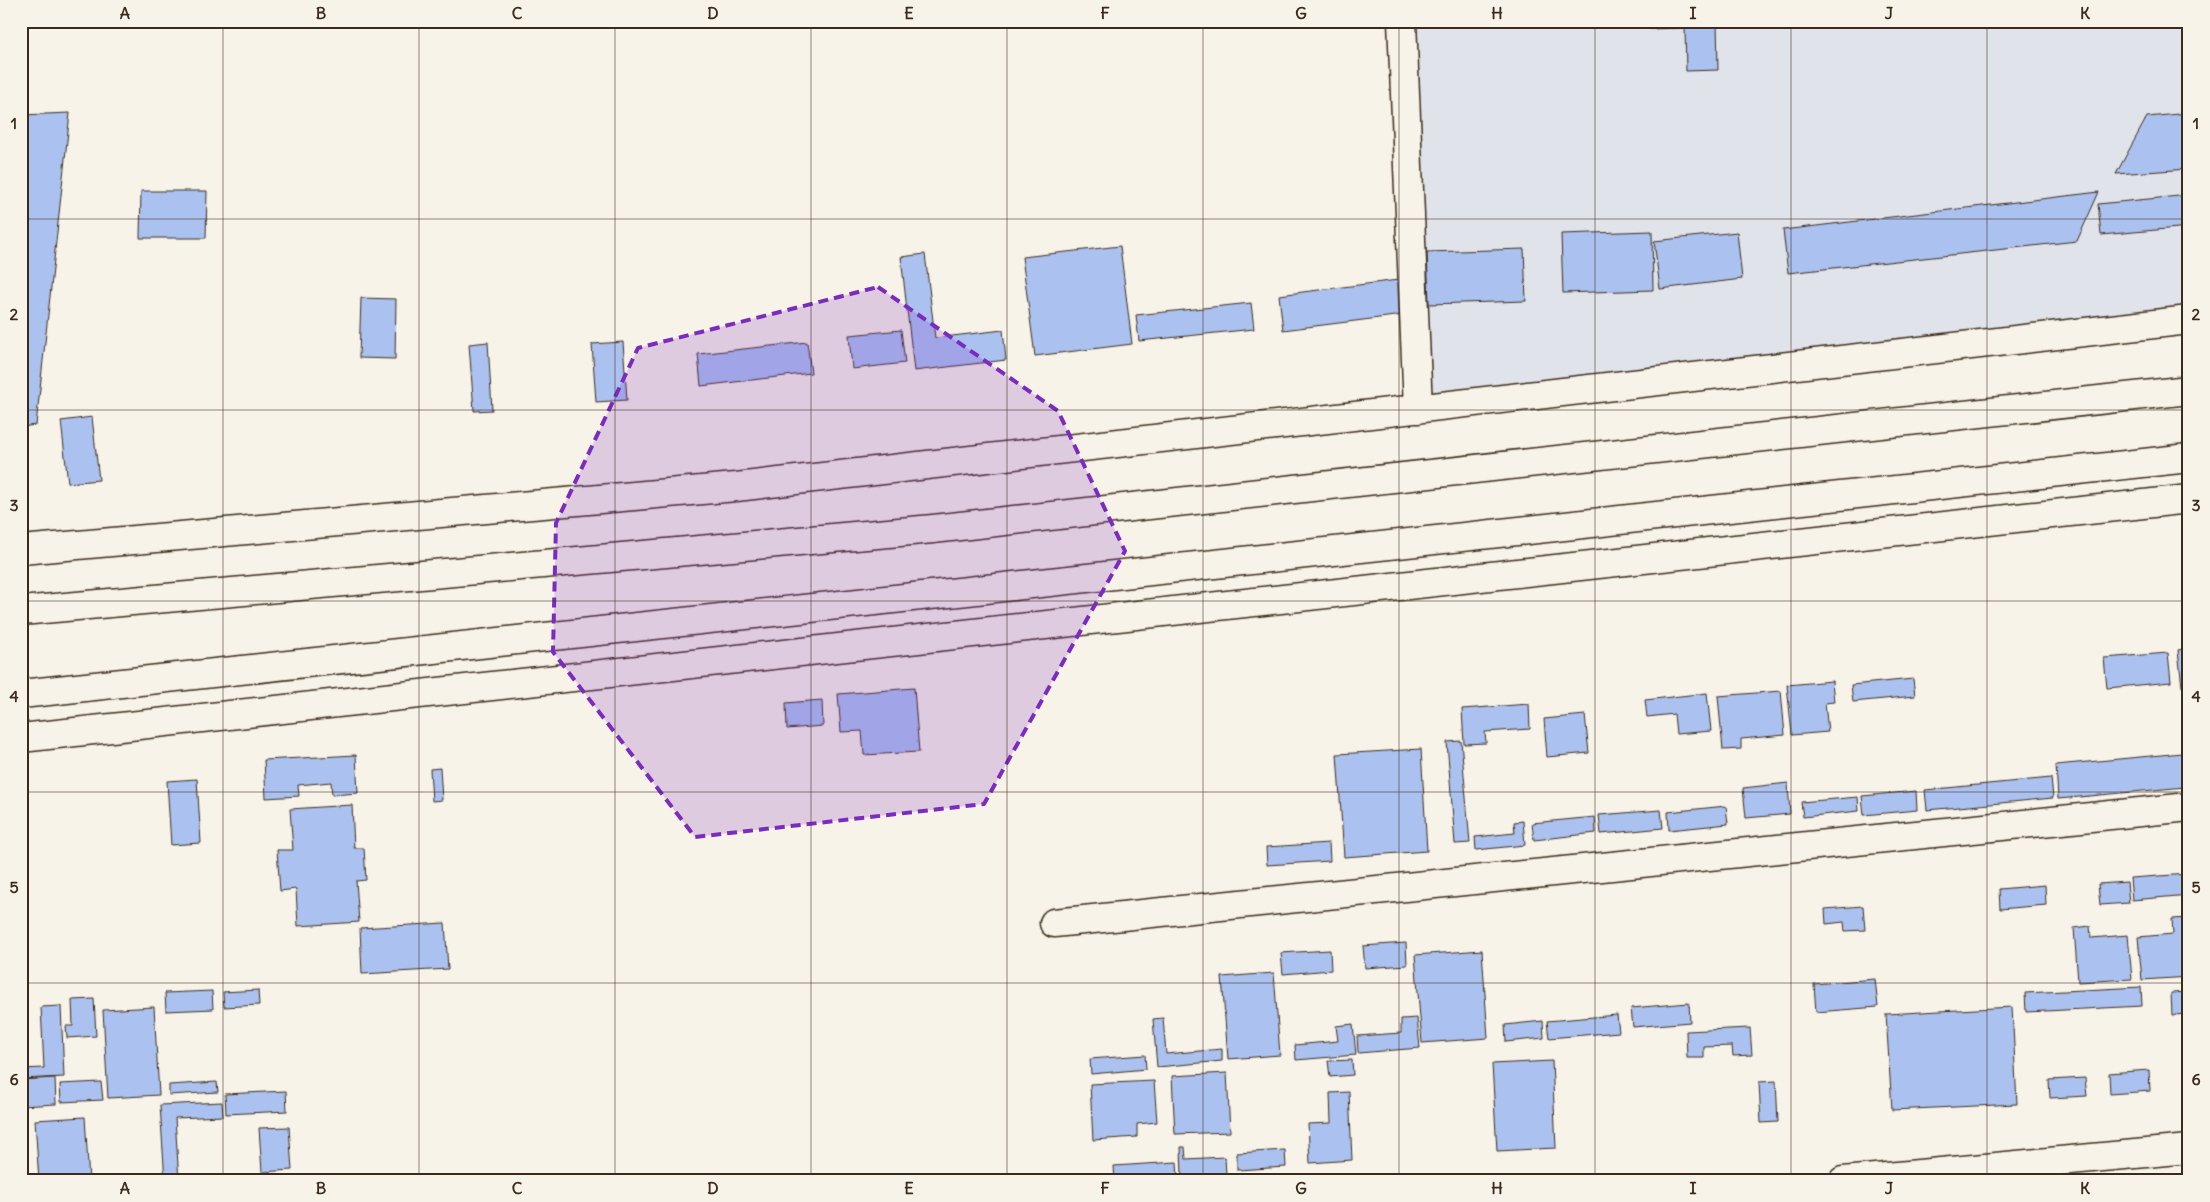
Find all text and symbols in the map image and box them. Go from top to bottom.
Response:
text: A [120,3,130,23]
text: B [316,3,327,23]
text: C [512,3,523,23]
text: D [707,3,719,23]
text: E [904,3,914,23]
text: F [1100,3,1110,23]
text: G [1295,3,1307,23]
text: H [1491,3,1503,23]
text: I [1690,3,1697,23]
text: J [1885,3,1894,23]
text: K [2080,3,2090,23]
text: 1 [11,113,17,133]
text: 1 [2193,113,2199,133]
text: 2 [10,304,19,324]
text: 2 [2192,304,2201,324]
text: 3 [9,495,19,515]
text: 3 [2191,495,2201,515]
text: 4 [9,686,19,706]
text: 4 [2191,686,2201,706]
text: 5 [9,877,19,897]
text: 5 [2191,877,2201,897]
text: 6 [9,1069,19,1089]
text: 6 [2191,1069,2201,1089]
text: A [120,1178,130,1198]
text: B [316,1178,327,1198]
text: C [512,1178,523,1198]
text: D [707,1178,719,1198]
text: E [904,1178,914,1198]
text: F [1100,1178,1110,1198]
text: G [1295,1178,1307,1198]
text: H [1491,1178,1503,1198]
text: I [1690,1178,1697,1198]
text: J [1885,1178,1894,1198]
text: K [2080,1178,2090,1198]

